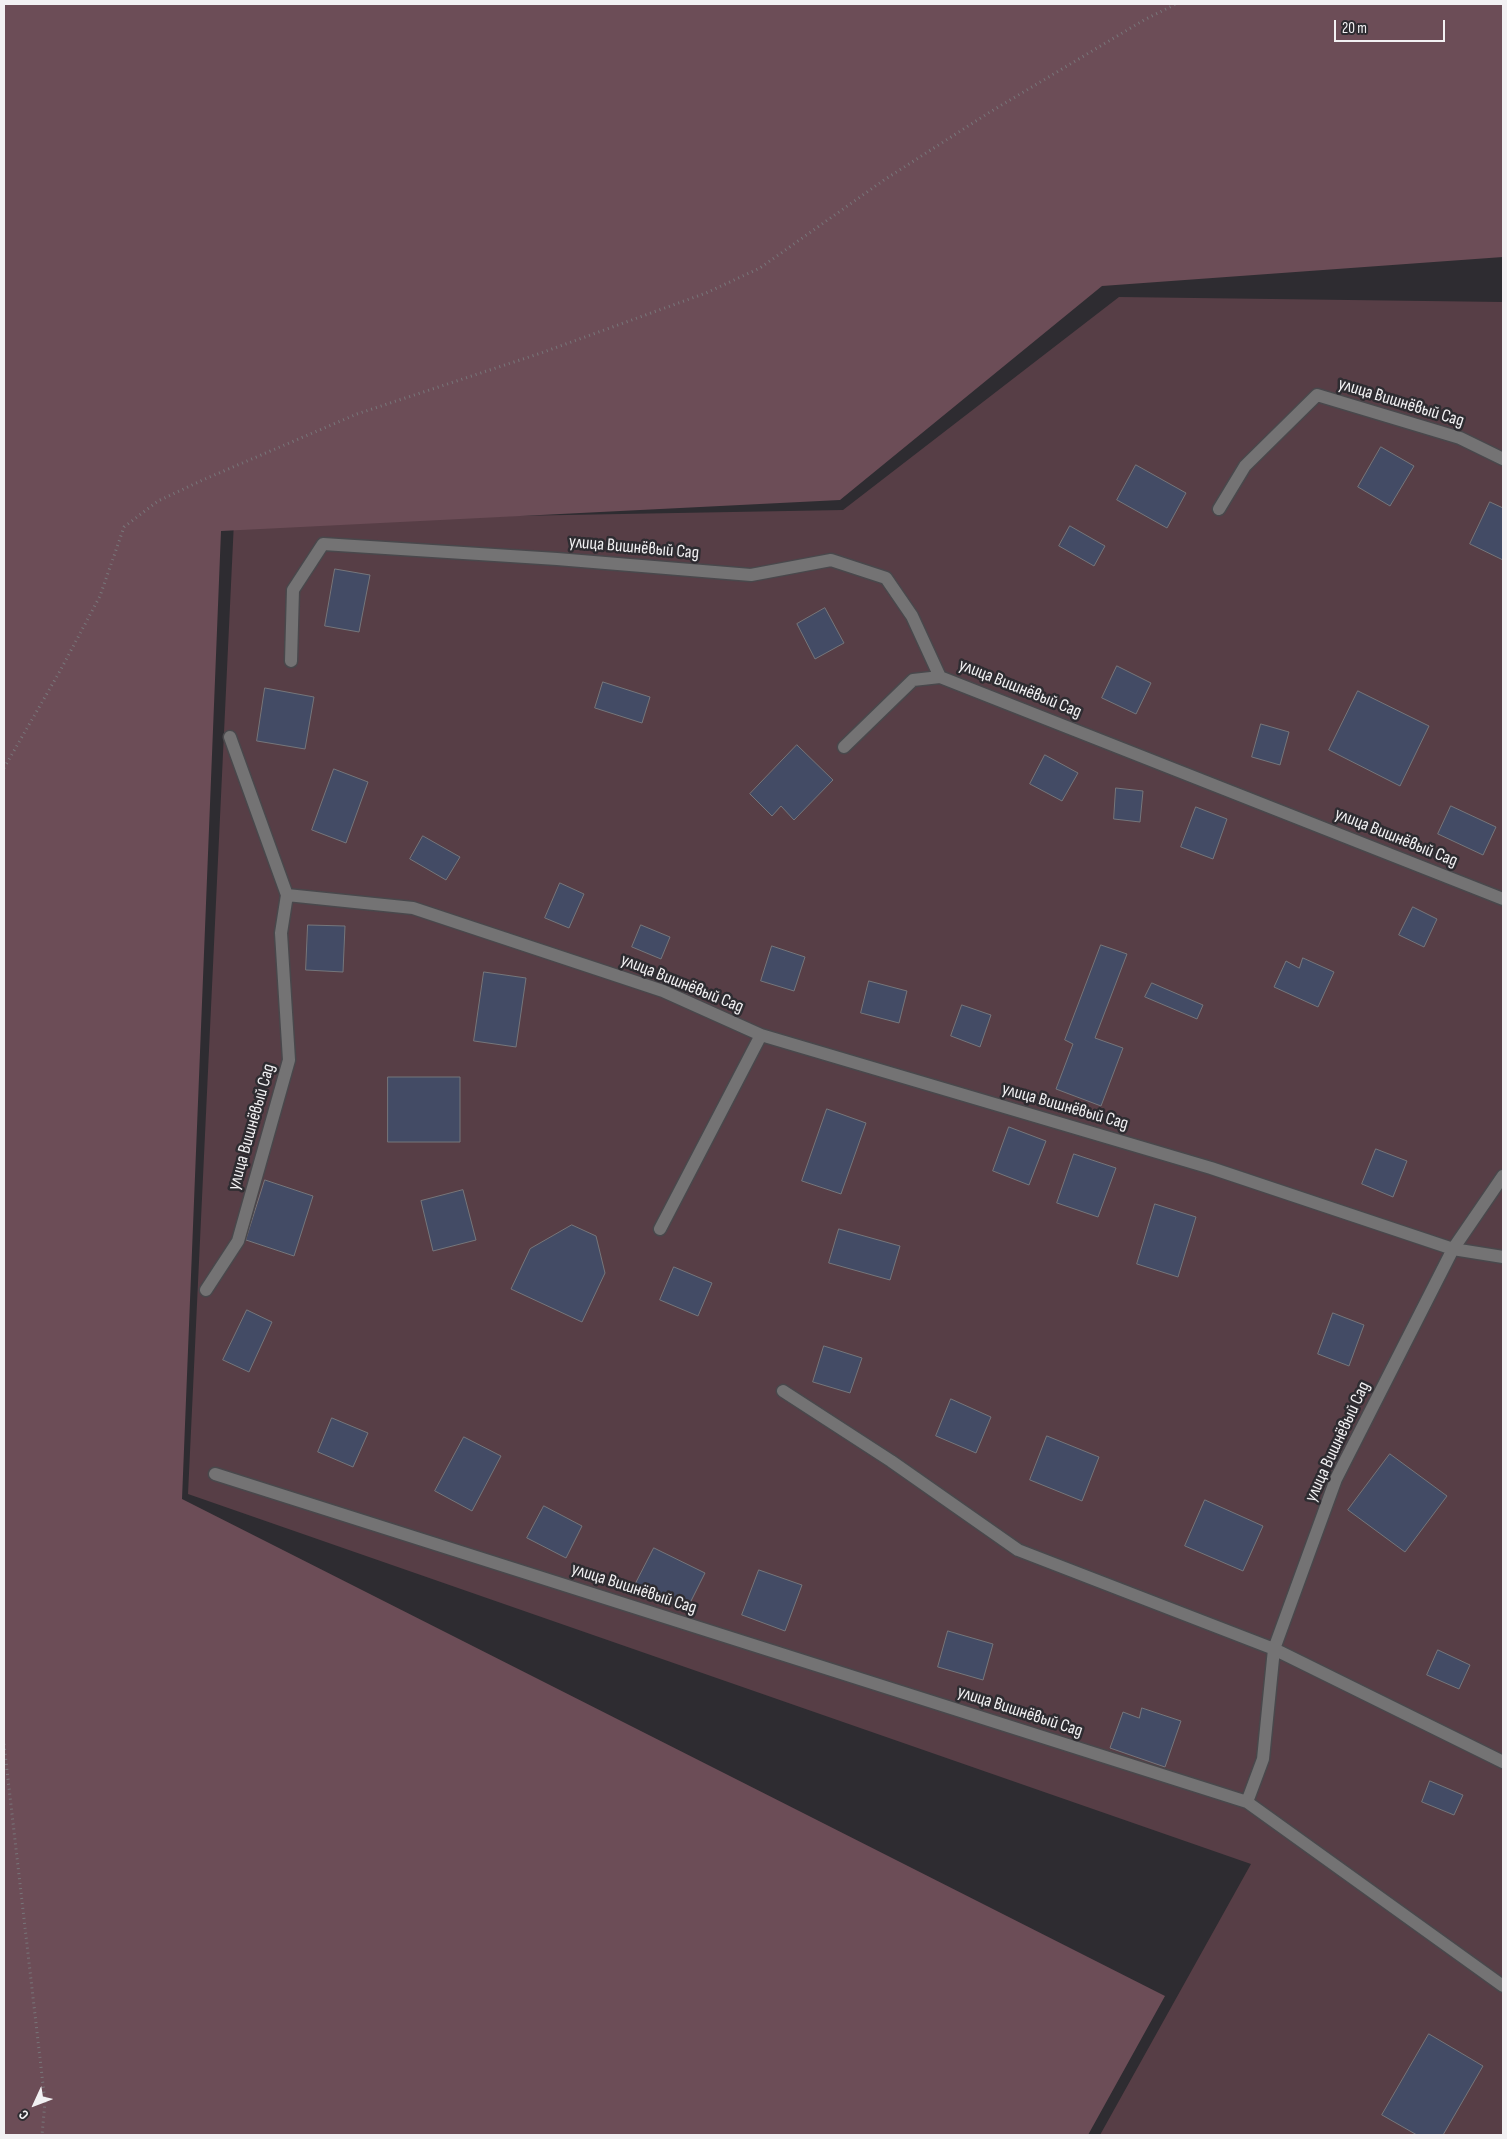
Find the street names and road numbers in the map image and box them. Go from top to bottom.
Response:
street label: улица Вишнёвый Сад [1335,374,1467,432]
street label: улица Вишнёвый Сад [568,532,700,564]
street label: улица Вишнёвый Сад [955,655,1085,723]
street label: улица Вишнёвый Сад [1331,804,1461,872]
street label: улица Вишнёвый Сад [617,950,747,1018]
street label: улица Вишнёвый Сад [224,1061,280,1193]
street label: улица Вишнёвый Сад [999,1079,1131,1135]
street label: улица Вишнёвый Сад [1301,1378,1375,1506]
street label: улица Вишнёвый Сад [569,1559,699,1619]
street label: улица Вишнёвый Сад [955,1682,1085,1742]

